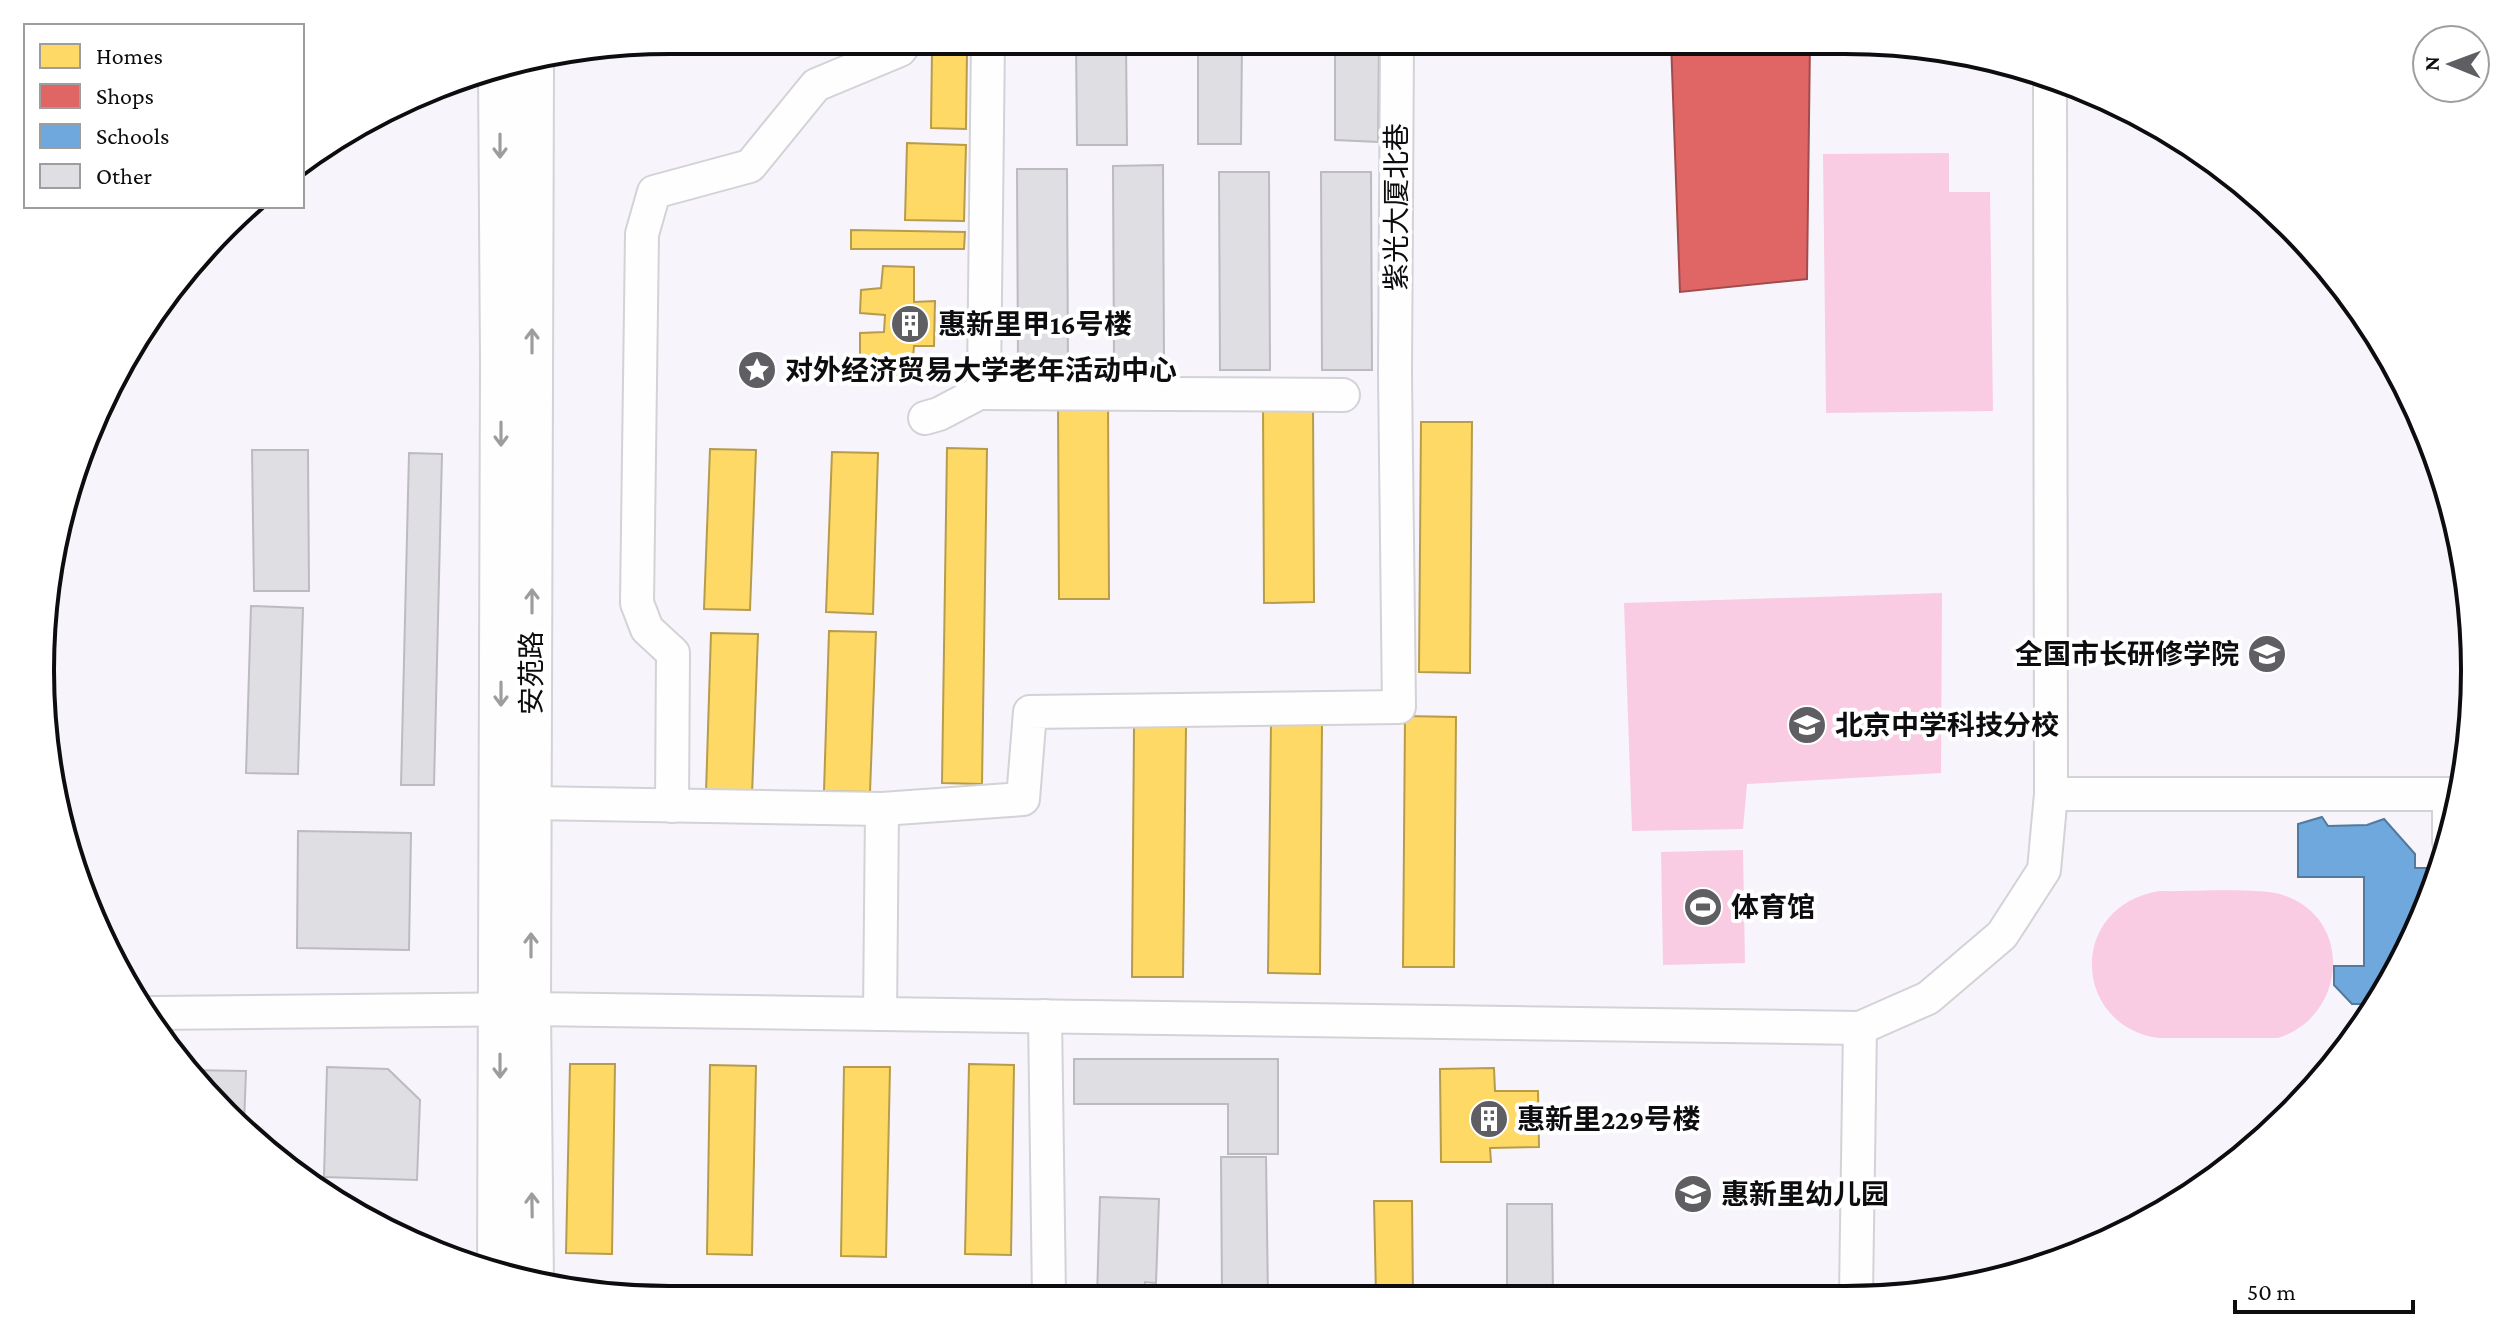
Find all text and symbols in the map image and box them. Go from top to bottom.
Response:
legend [24,24,304,208]
north arrow [2411,24,2491,104]
text: Homes [96,42,163,69]
text: N [2419,56,2444,71]
text: Shops [96,82,154,109]
text: Schools [96,122,170,149]
street label: 紫光大厦北巷 [1381,123,1412,291]
one-way arrow [492,132,507,159]
text: Other [96,162,152,189]
building icon: 惠新里甲16号楼 [889,303,931,345]
place label: 惠新里甲16号楼 [938,309,1132,340]
one-way arrow [524,328,540,355]
place icon: 对外经济贸易大学老年活动中心 [736,349,778,391]
place label: 对外经济贸易大学老年活动中心 [785,355,1177,386]
one-way arrow [493,420,509,447]
one-way arrow [524,588,540,615]
street label: 安苑路 [516,631,547,715]
school or university icon: 全国市长研修学院 [2246,633,2288,675]
place label: 全国市长研修学院 [2015,639,2239,670]
one-way arrow [493,680,509,707]
school or university icon: 北京中学科技分校 [1786,704,1828,746]
place label: 北京中学科技分校 [1835,710,2059,741]
sports icon: 体育馆 [1682,886,1724,928]
place label: 体育馆 [1731,892,1815,923]
one-way arrow [523,932,538,959]
one-way arrow [492,1052,508,1079]
building icon: 惠新里229号楼 [1468,1098,1510,1140]
place label: 惠新里229号楼 [1517,1104,1700,1135]
school or university icon: 惠新里幼儿园 [1672,1173,1714,1215]
place label: 惠新里幼儿园 [1721,1179,1889,1210]
one-way arrow [524,1192,540,1219]
scale bar [2235,1264,2413,1314]
text: 50 m [2247,1278,2296,1305]

